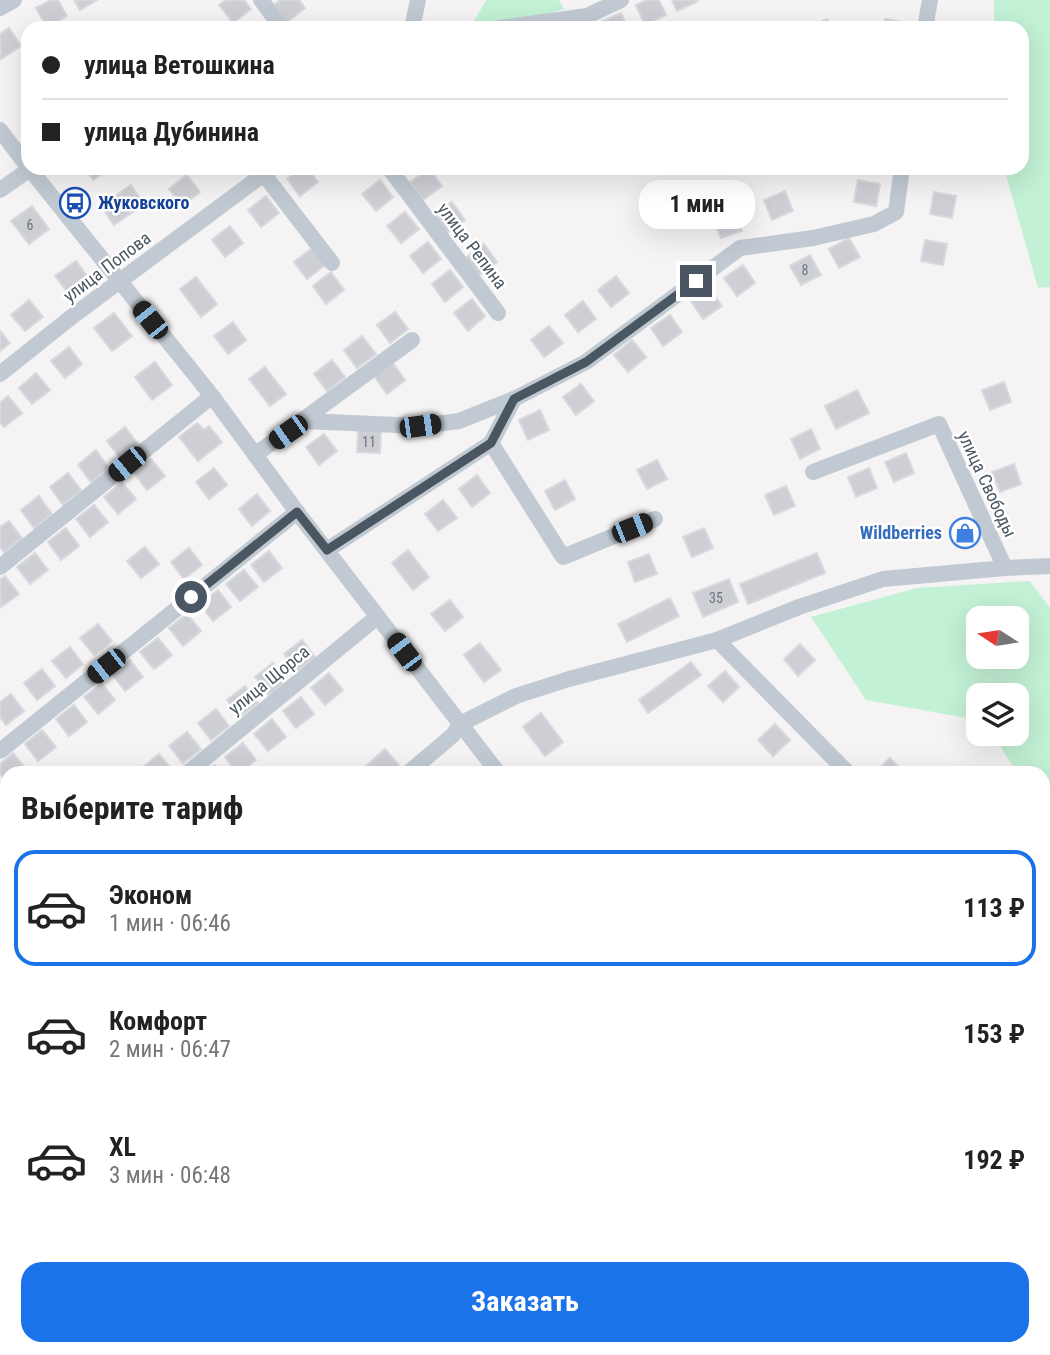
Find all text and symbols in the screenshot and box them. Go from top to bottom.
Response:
text: улица Ветошкина [84,50,275,80]
text: улица Дубинина [84,117,259,147]
callout: 1 мин [638,180,754,229]
bus stop icon: Жуковского [58,186,92,220]
text: 1 мин [669,191,725,218]
place label: Жуковского [98,192,189,213]
street label: улица Репина [433,199,512,293]
house number: 6 [27,217,34,233]
street label: улица Попова [59,227,154,306]
house number: 8 [802,262,809,278]
route end [680,265,712,297]
car [129,297,172,343]
car [265,411,312,453]
car [398,413,443,439]
street label: улица Свободы [954,427,1021,540]
house number: 11 [362,434,376,450]
car [105,443,150,485]
car [609,510,656,546]
shop icon: Wildberries [948,516,982,550]
place label: Wildberries [860,522,942,543]
route start [175,581,207,613]
house number: 35 [709,590,723,606]
north arrow [966,606,1029,668]
map controls [966,606,1029,746]
car [383,629,426,675]
street label: улица Щорса [224,641,313,719]
car [83,645,130,687]
button: layers [966,683,1029,746]
text: Выберите тариф [21,789,243,827]
icon: car [25,877,88,940]
text: Эконом [109,880,192,910]
text: 113 ₽ [963,893,1025,923]
text: 1 мин · 06:46 [109,910,231,937]
icon: car [25,1003,88,1066]
text: Комфорт [109,1006,207,1036]
text: 153 ₽ [963,1019,1025,1049]
text: 2 мин · 06:47 [109,1036,231,1063]
icon: car [25,1129,88,1192]
text: XL [109,1132,136,1162]
text: 192 ₽ [963,1145,1025,1175]
text: 3 мин · 06:48 [109,1162,231,1189]
button: Заказать [21,1262,1029,1342]

